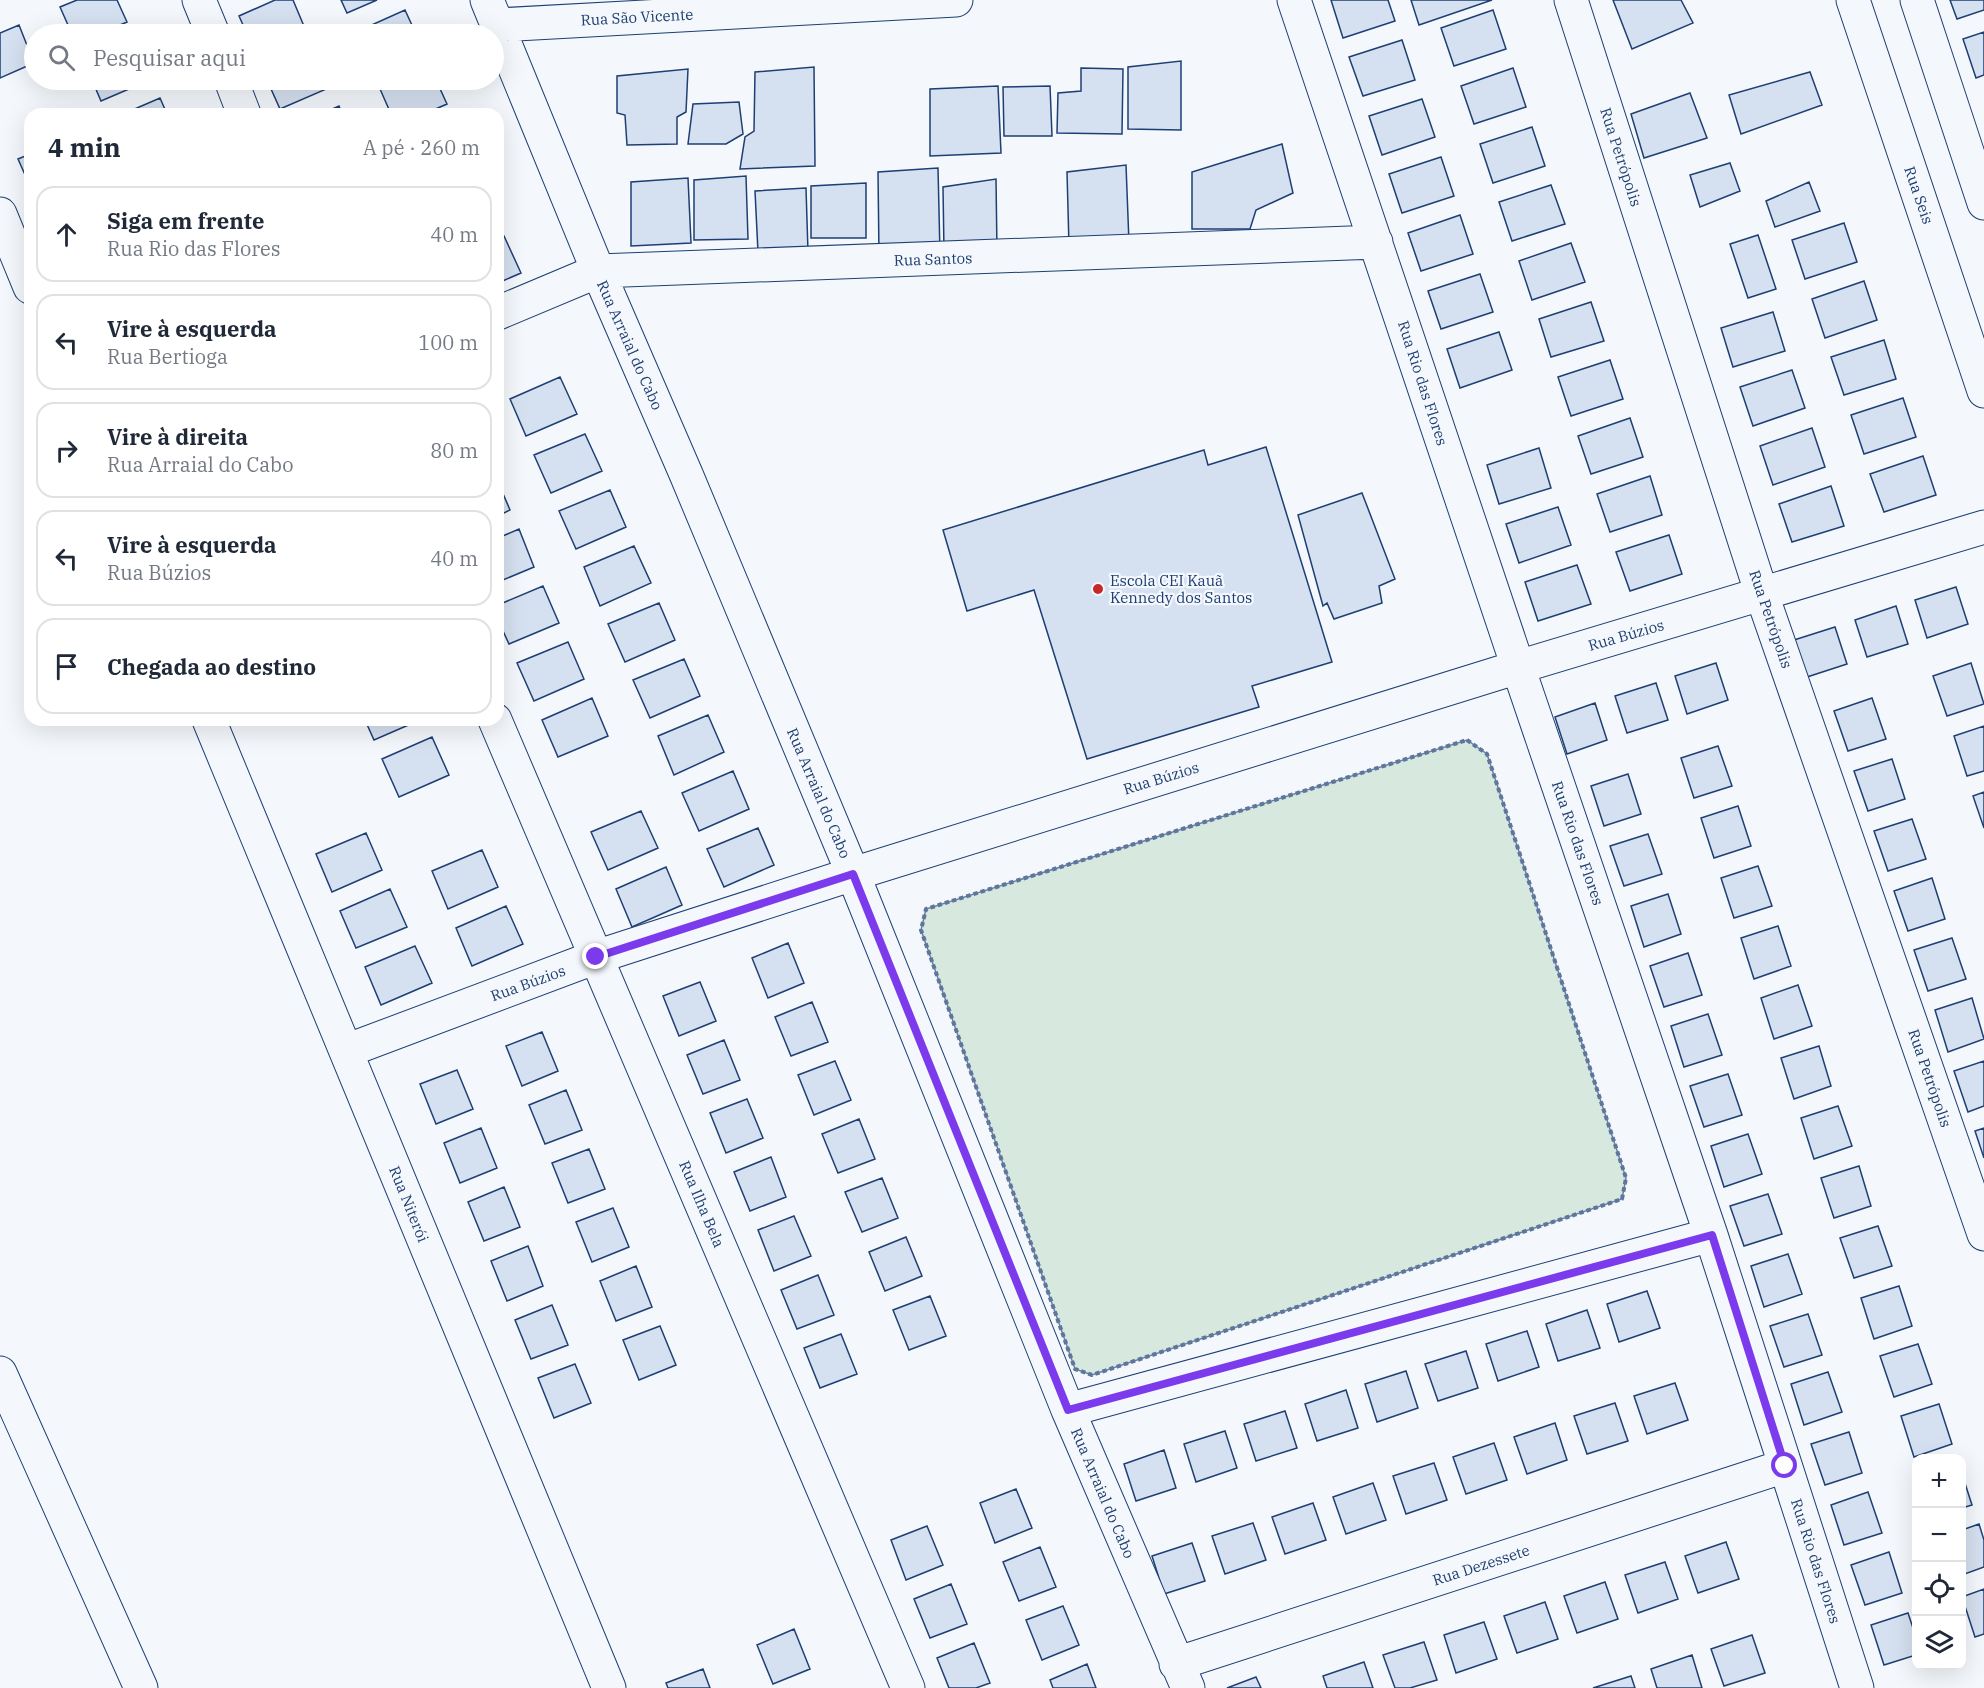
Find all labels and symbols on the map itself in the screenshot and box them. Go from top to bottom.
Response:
street label: Rua São Vicente [580,5,694,29]
street label: Rua Petrópolis [1596,105,1646,209]
street label: Rua Seis [1900,164,1938,226]
street label: Rua Santos [893,248,973,270]
street label: Rua Arraial do Cabo [593,277,667,413]
street label: Rua Rio das Flores [1394,318,1452,448]
street label: Rua Petrópolis [1745,567,1797,671]
place label: Escola CEI Kauã Kennedy dos Santos [1110,571,1252,607]
marker: Escola CEI Kauã Kennedy dos Santos [1091,582,1105,596]
street label: Rua Búzios [1586,615,1666,655]
street label: Rua Arraial do Cabo [783,725,855,861]
street label: Rua Búzios [1121,757,1201,799]
street label: Rua Rio das Flores [1548,778,1608,908]
route end [582,943,608,969]
street label: Rua Búzios [488,961,568,1005]
street label: Rua Petrópolis [1904,1026,1956,1130]
street label: Rua Ilha Bela [675,1158,729,1250]
street label: Rua Niterói [385,1163,433,1245]
street label: Rua Arraial do Cabo [1067,1425,1139,1561]
route start [1771,1452,1797,1478]
street label: Rua Rio das Flores [1787,1496,1845,1626]
street label: Rua Dezessete [1430,1540,1532,1590]

